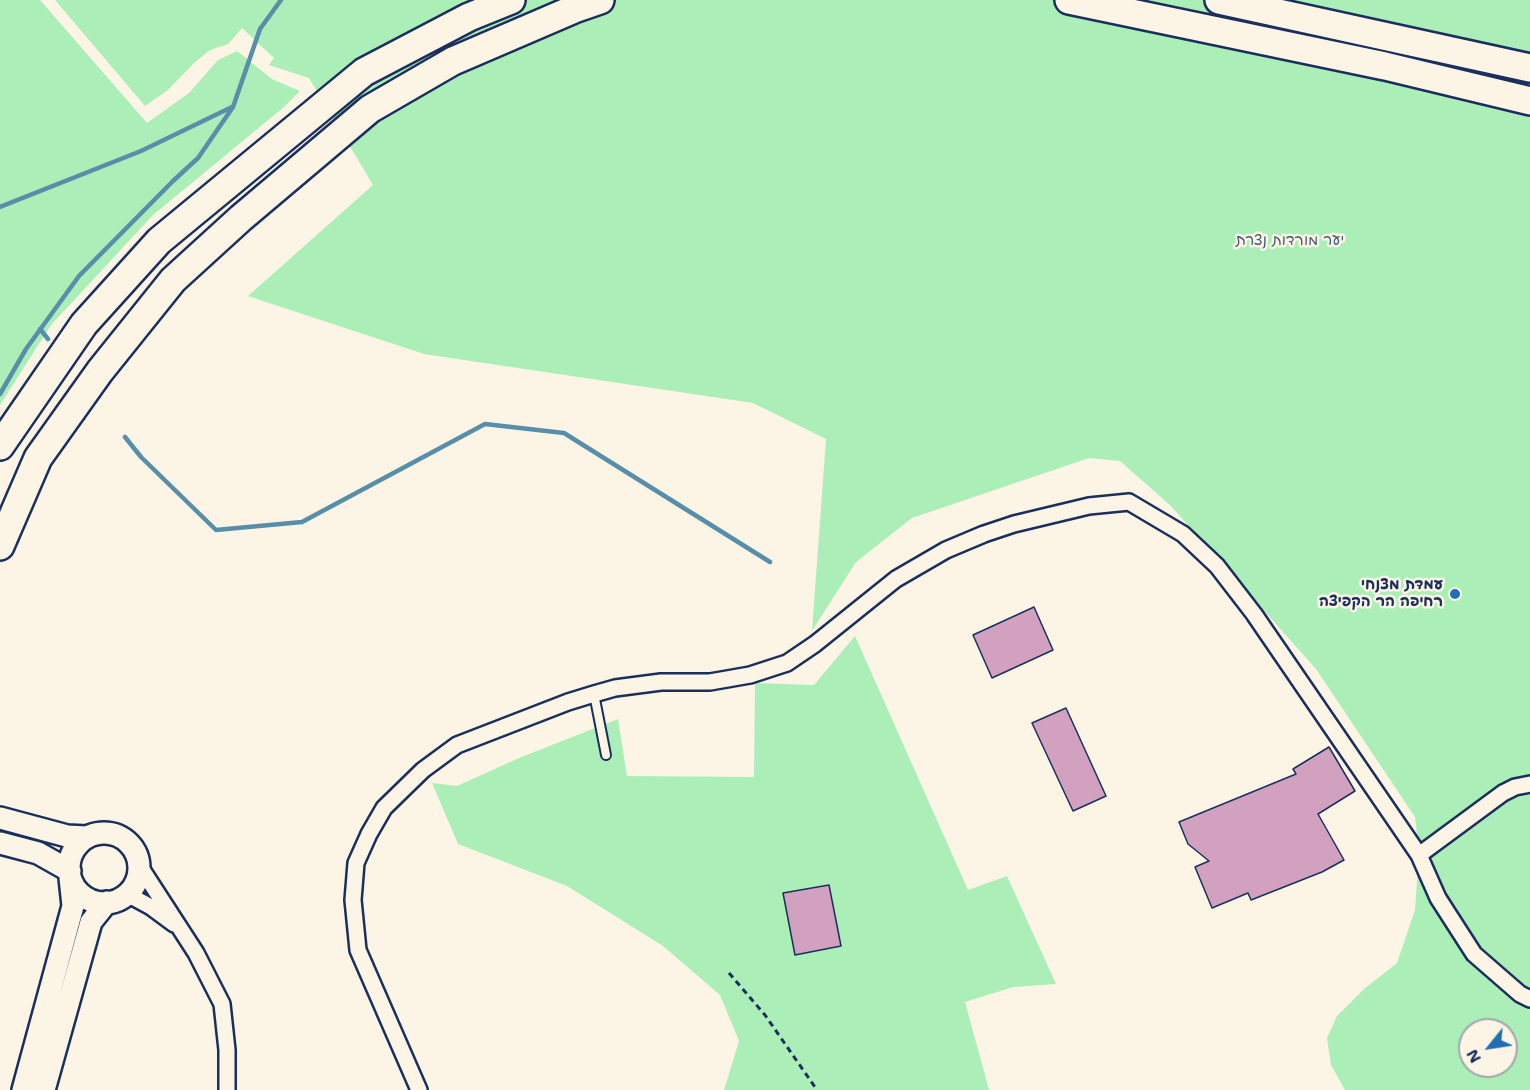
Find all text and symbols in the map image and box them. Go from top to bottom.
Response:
park label: יער מורדות נצרת [1236,232,1344,250]
place label: עמדת מצנחי רחיפה הר הקפיצה [1319,576,1443,611]
marker: עמדת מצנחי רחיפה הר הקפיצה [1448,587,1462,601]
north arrow [1458,1018,1518,1078]
text: N [1461,1046,1486,1067]

